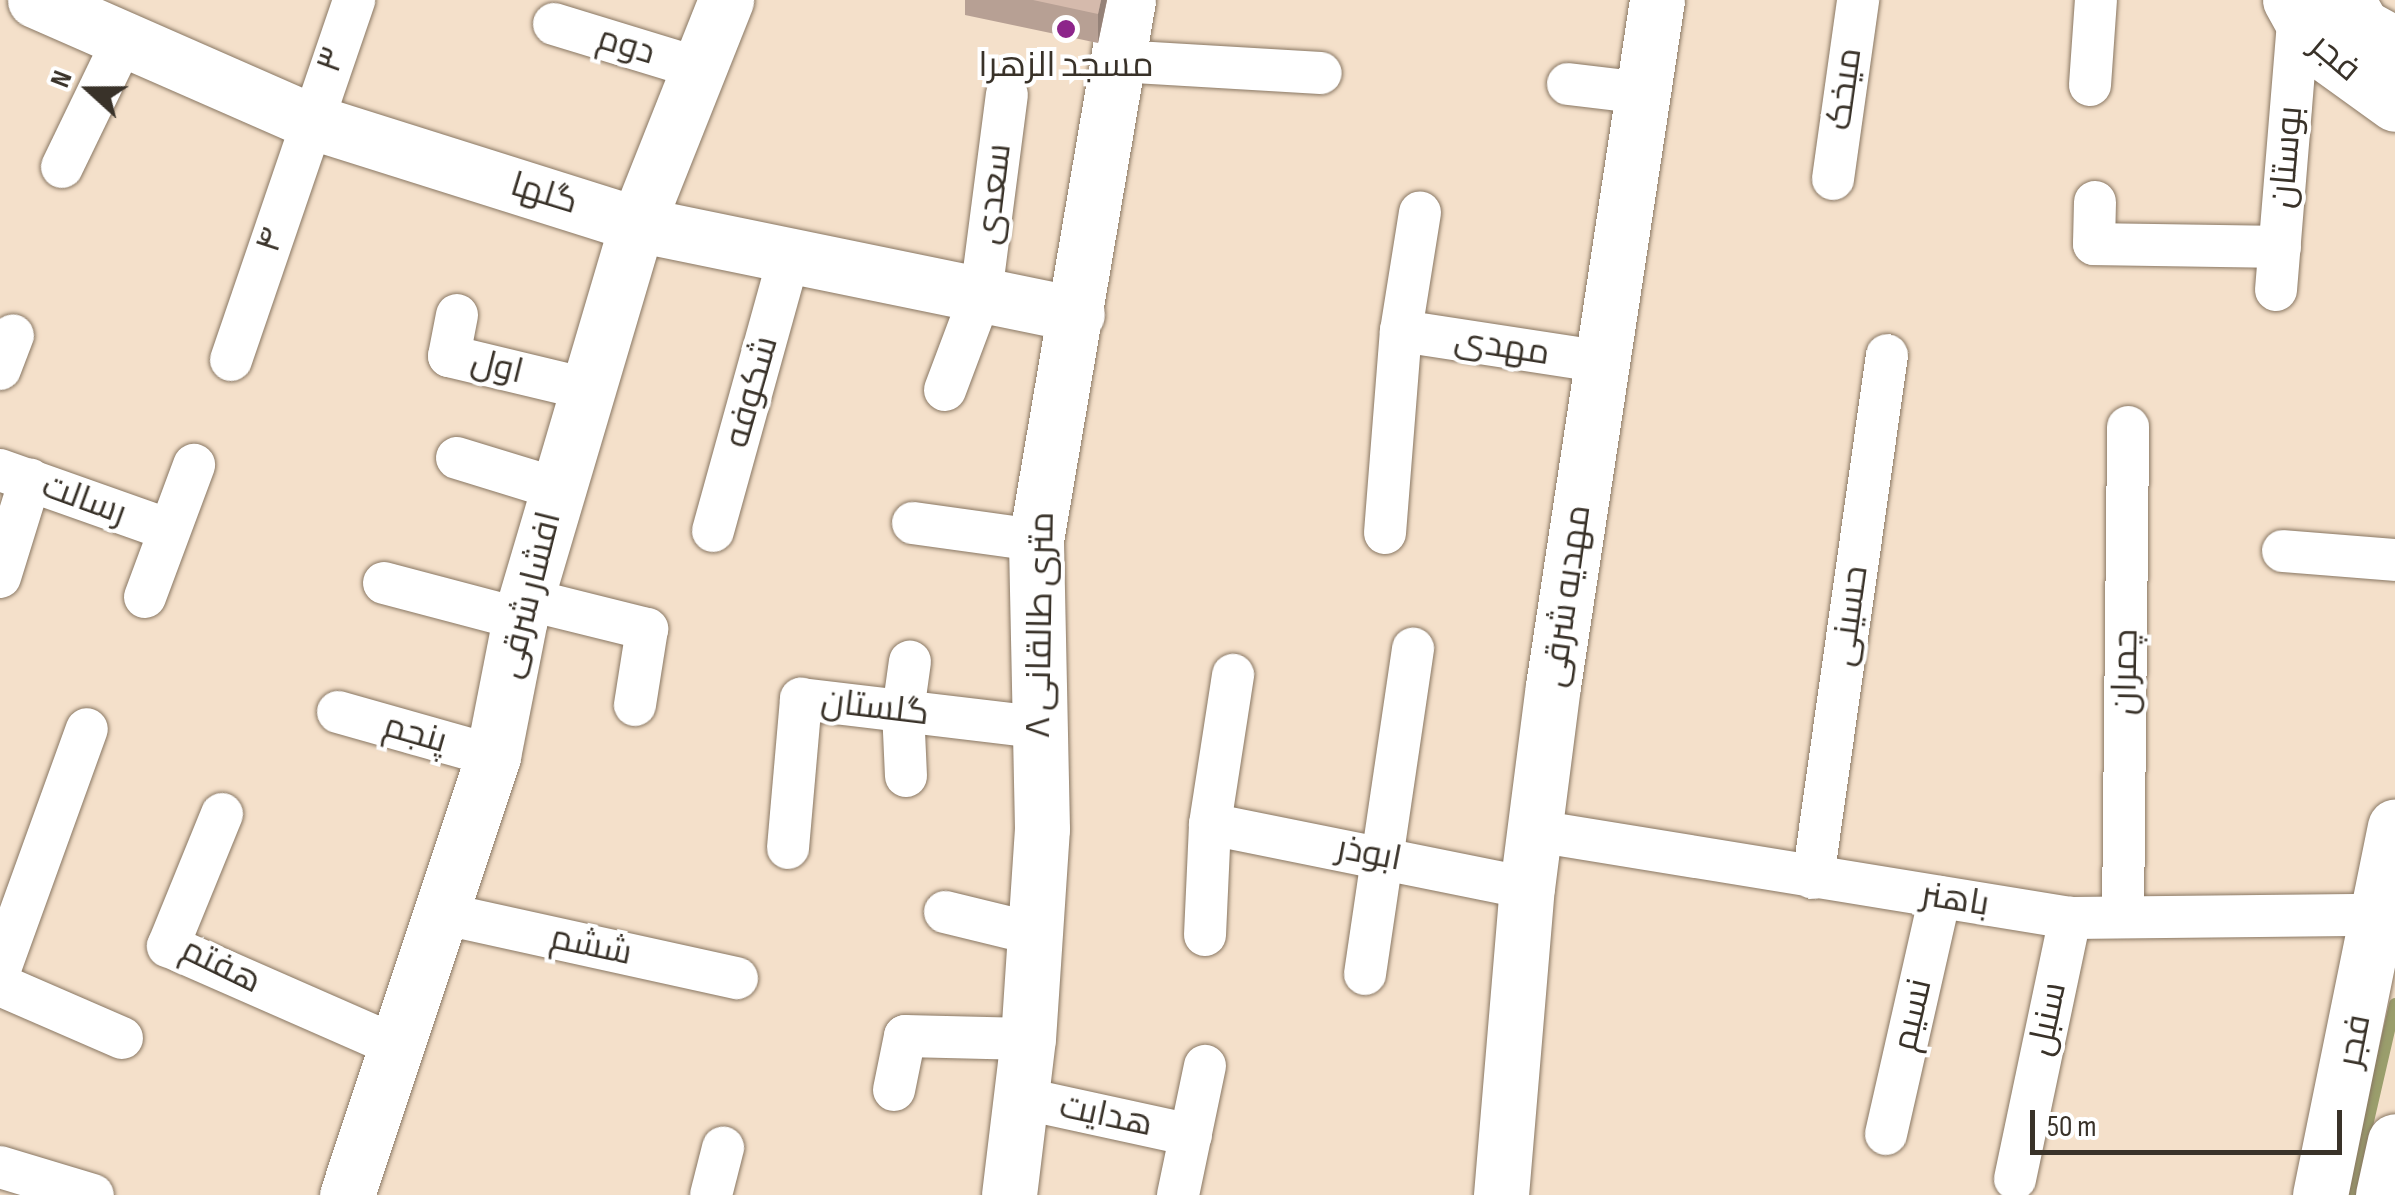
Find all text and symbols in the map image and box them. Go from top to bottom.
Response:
street label: دوم [592,17,660,75]
marker: مسجد الزهرا [1055,18,1077,40]
street label: فجر [2301,25,2369,91]
north arrow [40,40,140,140]
street label: ۳ [308,42,356,78]
place label: مسجد الزهرا [978,45,1154,87]
street label: میخک [1818,45,1872,133]
text: N [43,66,80,92]
street label: بوستان [2262,104,2312,210]
street label: سعدی [967,141,1021,247]
street label: گلها [505,164,583,224]
street label: ۴ [247,222,295,258]
street label: مهدی [1451,319,1553,375]
street label: شکوفه [716,332,788,452]
street label: اول [467,340,527,394]
street label: رسالت [36,465,132,535]
street label: مهدیه شرقی [1533,502,1601,690]
street label: افشار شرقی [489,507,571,683]
street label: ۸ متری طالقانی [1018,511,1064,739]
street label: حسینی [1822,563,1878,669]
street label: چمران [2104,629,2148,715]
street label: گلستان [819,681,931,735]
street label: پنجم [379,705,451,763]
street label: ابوذر [1333,827,1405,881]
street label: باهنر [1918,874,1992,926]
street label: ششم [546,917,636,975]
street label: هفتم [174,929,268,1003]
street label: نسیم [1884,975,1942,1055]
street label: سنبل [2020,978,2076,1060]
street label: فجر [2329,1011,2381,1071]
street label: هدایت [1056,1086,1156,1146]
scale bar [2035,1090,2348,1152]
text: 50 m [2047,1109,2096,1145]

